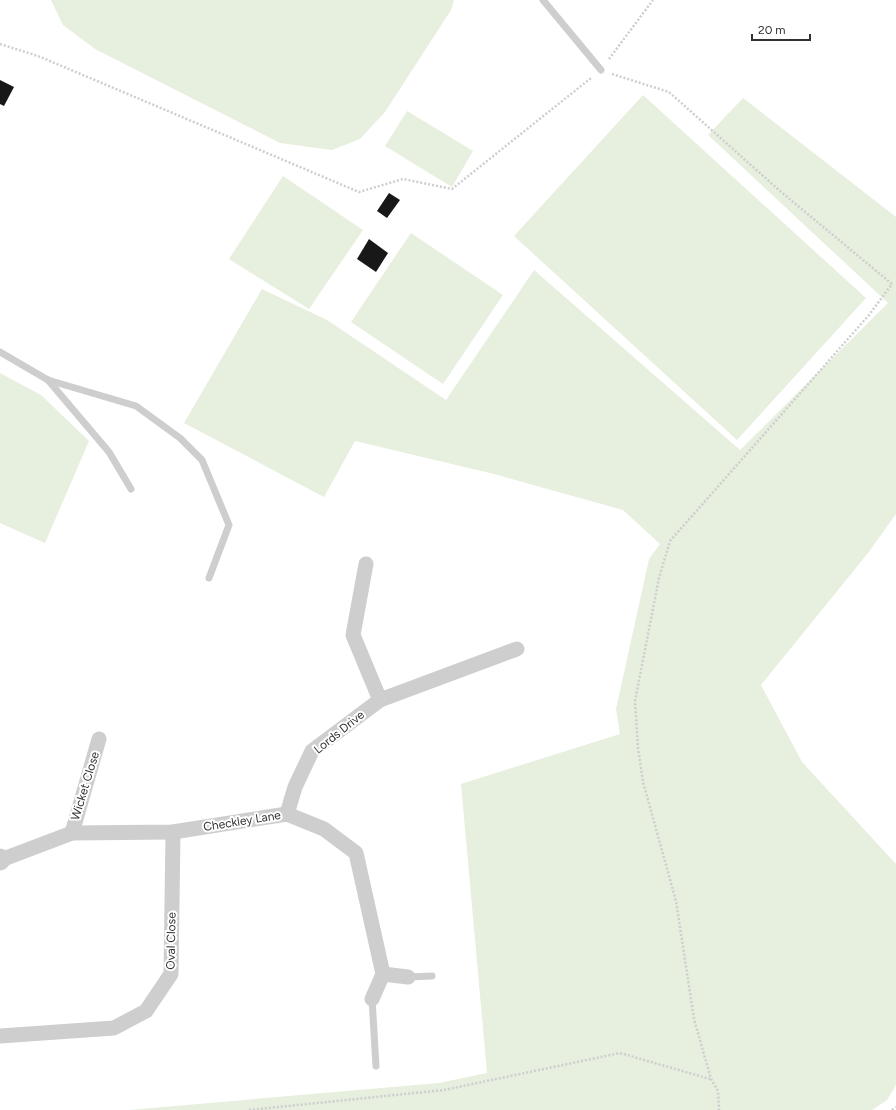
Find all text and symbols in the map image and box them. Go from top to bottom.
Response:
scale bar [752,16,810,42]
text: 20 m [758,23,786,37]
street label: Lords Drive [311,707,367,757]
street label: Wicket Close [68,750,102,822]
street label: Checkley Lane [202,808,282,834]
street label: Oval Close [163,912,179,970]

